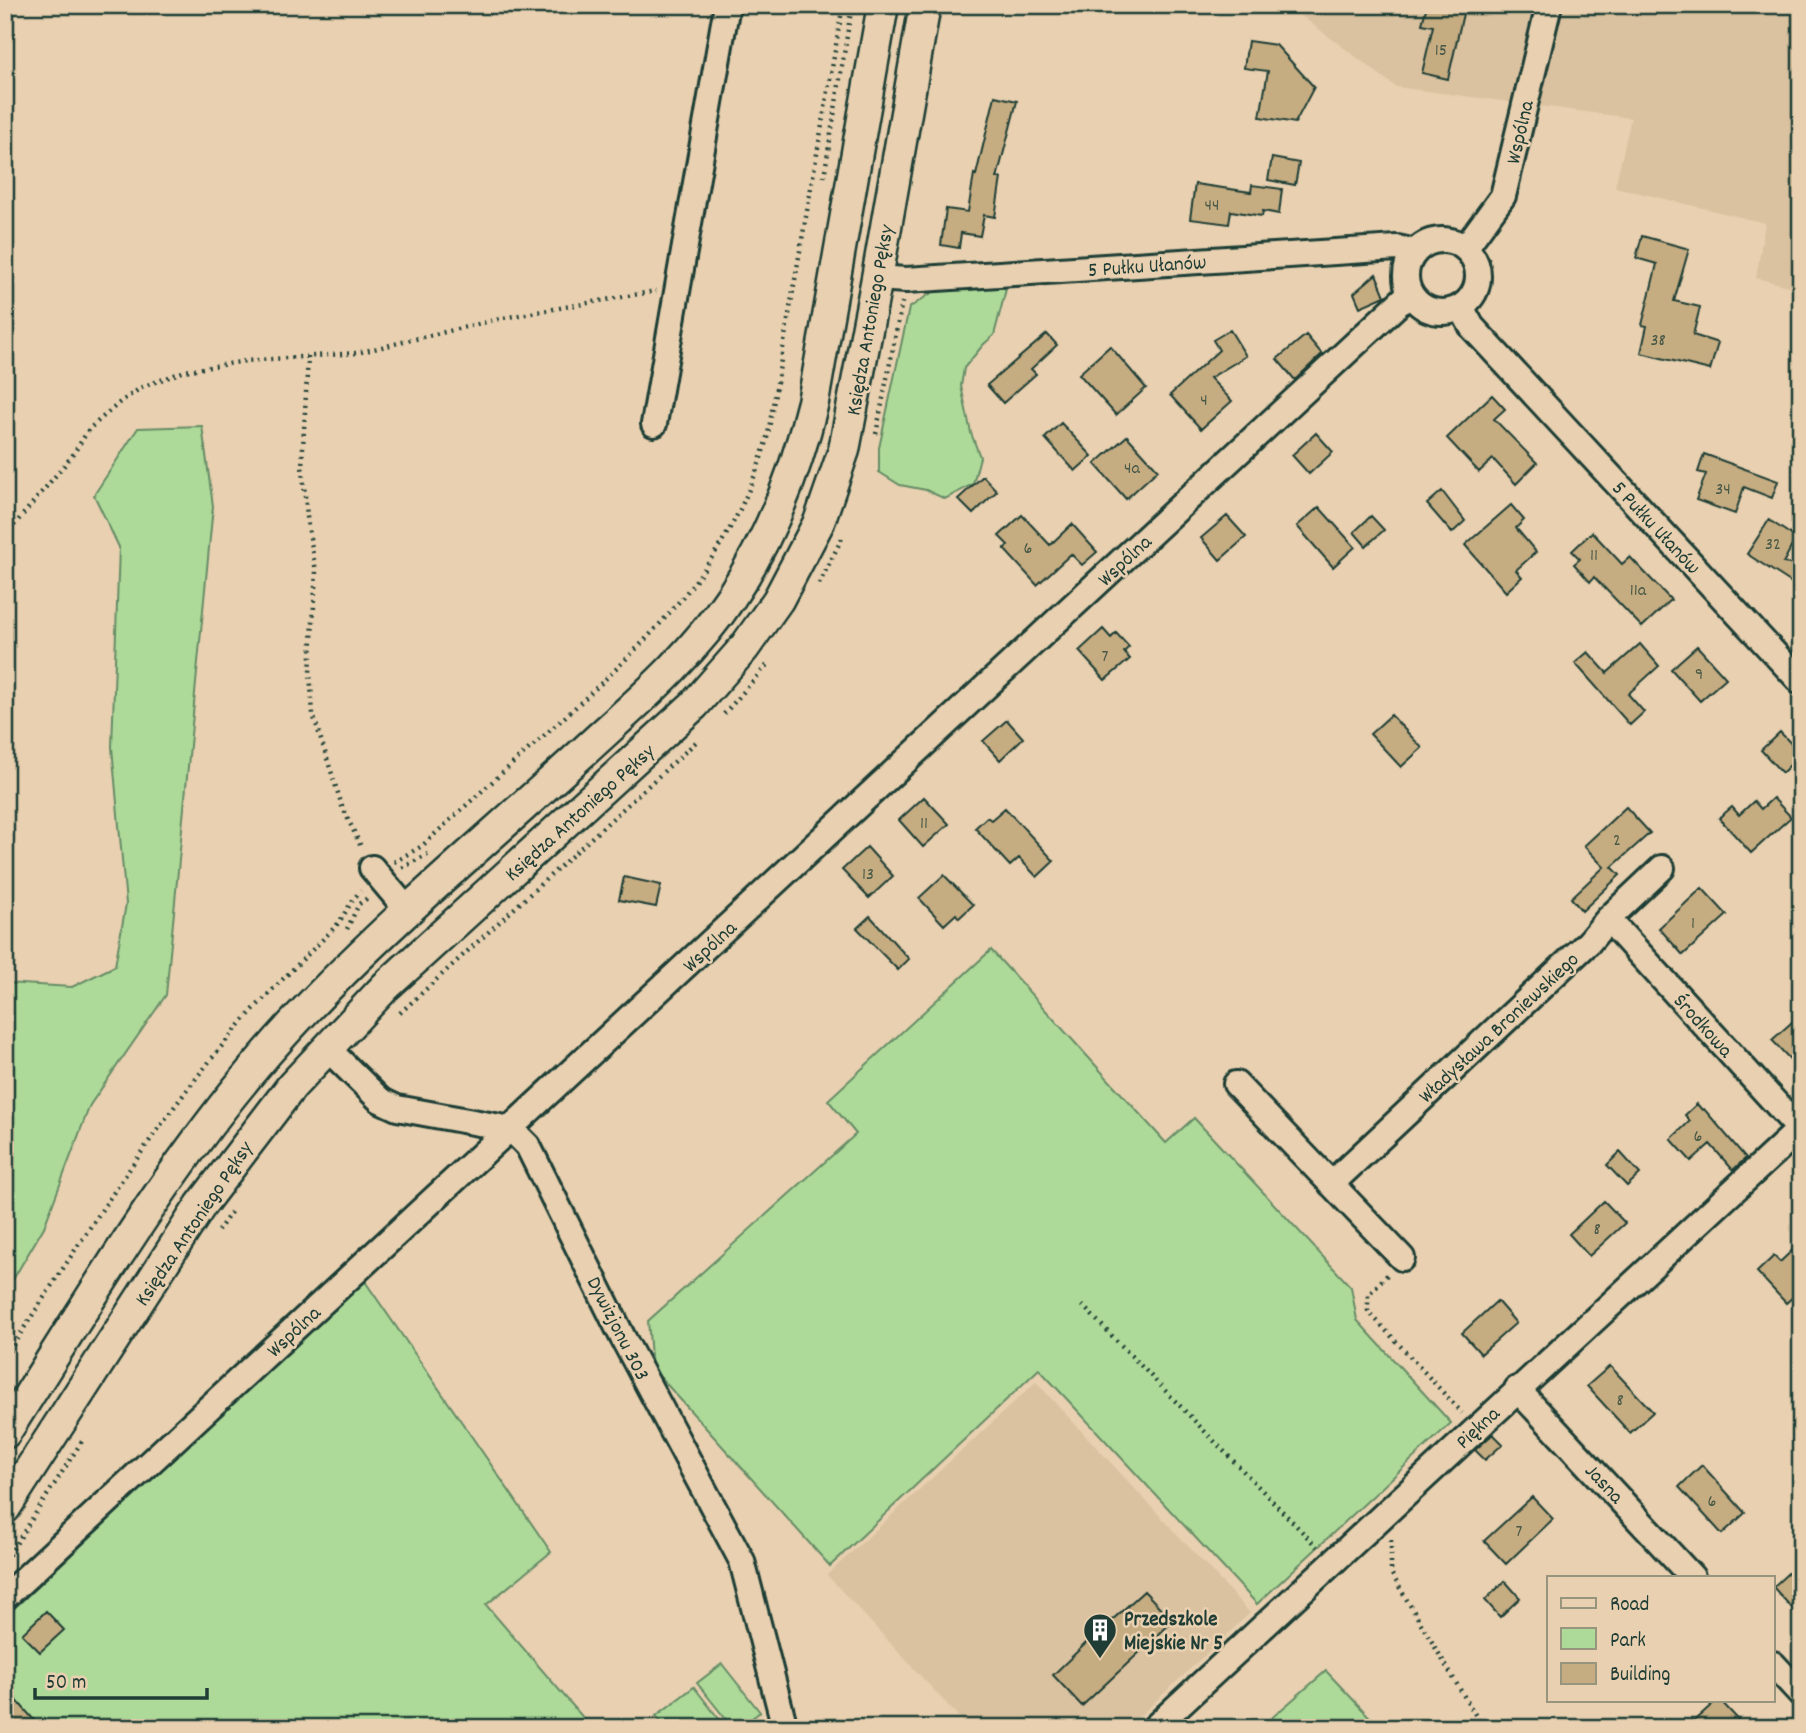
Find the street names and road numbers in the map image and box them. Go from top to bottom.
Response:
street label: Wspólna [1500,97,1544,167]
street label: Księdza Antoniego Pęksy [840,222,904,418]
street label: 5 Pułku Ułanów [1087,249,1207,287]
street label: 5 Pułku Ułanów [1603,475,1706,583]
street label: Wspólna [1092,528,1161,595]
street label: Księdza Antoniego Pęksy [499,738,663,890]
street label: Wspólna [677,914,746,981]
street label: Władysława Broniewskiego [1413,947,1587,1112]
street label: Środkowa [1665,988,1739,1066]
street label: Księdza Antoniego Pęksy [129,1136,262,1313]
street label: Dywizjonu 303 [577,1272,655,1387]
street label: Wspólna [261,1299,330,1366]
street label: Piękna [1450,1400,1509,1457]
street label: Jasna [1576,1458,1630,1513]

